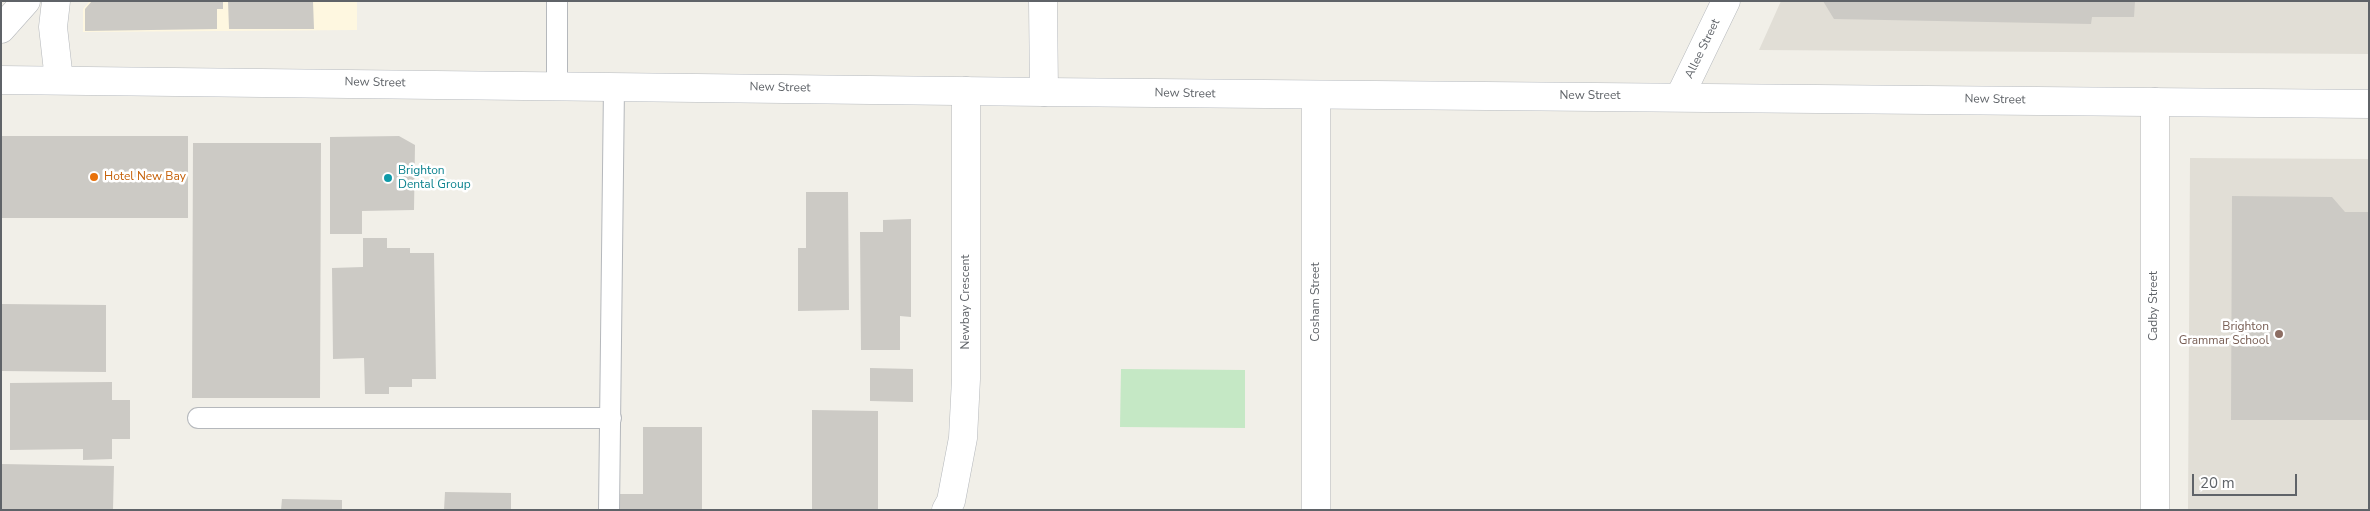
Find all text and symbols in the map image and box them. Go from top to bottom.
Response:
street label: Allee Street [1682,17,1724,81]
street label: New Street [344,75,406,91]
street label: New Street [749,80,811,96]
street label: New Street [1154,86,1216,102]
street label: New Street [1559,89,1621,103]
street label: New Street [1964,92,2026,108]
place label: Brighton Dental Group [398,164,471,192]
place label: Hotel New Bay [104,170,186,184]
marker: Hotel New Bay [88,171,100,183]
marker: Brighton Dental Group [382,172,394,184]
street label: Newbay Crescent [959,254,973,350]
street label: Cosham Street [1309,262,1323,342]
street label: Cadby Street [2147,271,2161,341]
place label: Brighton Grammar School [2179,320,2269,348]
marker: Brighton Grammar School [2273,328,2285,340]
scale bar [2195,464,2300,496]
text: 20 m [2200,473,2235,493]

